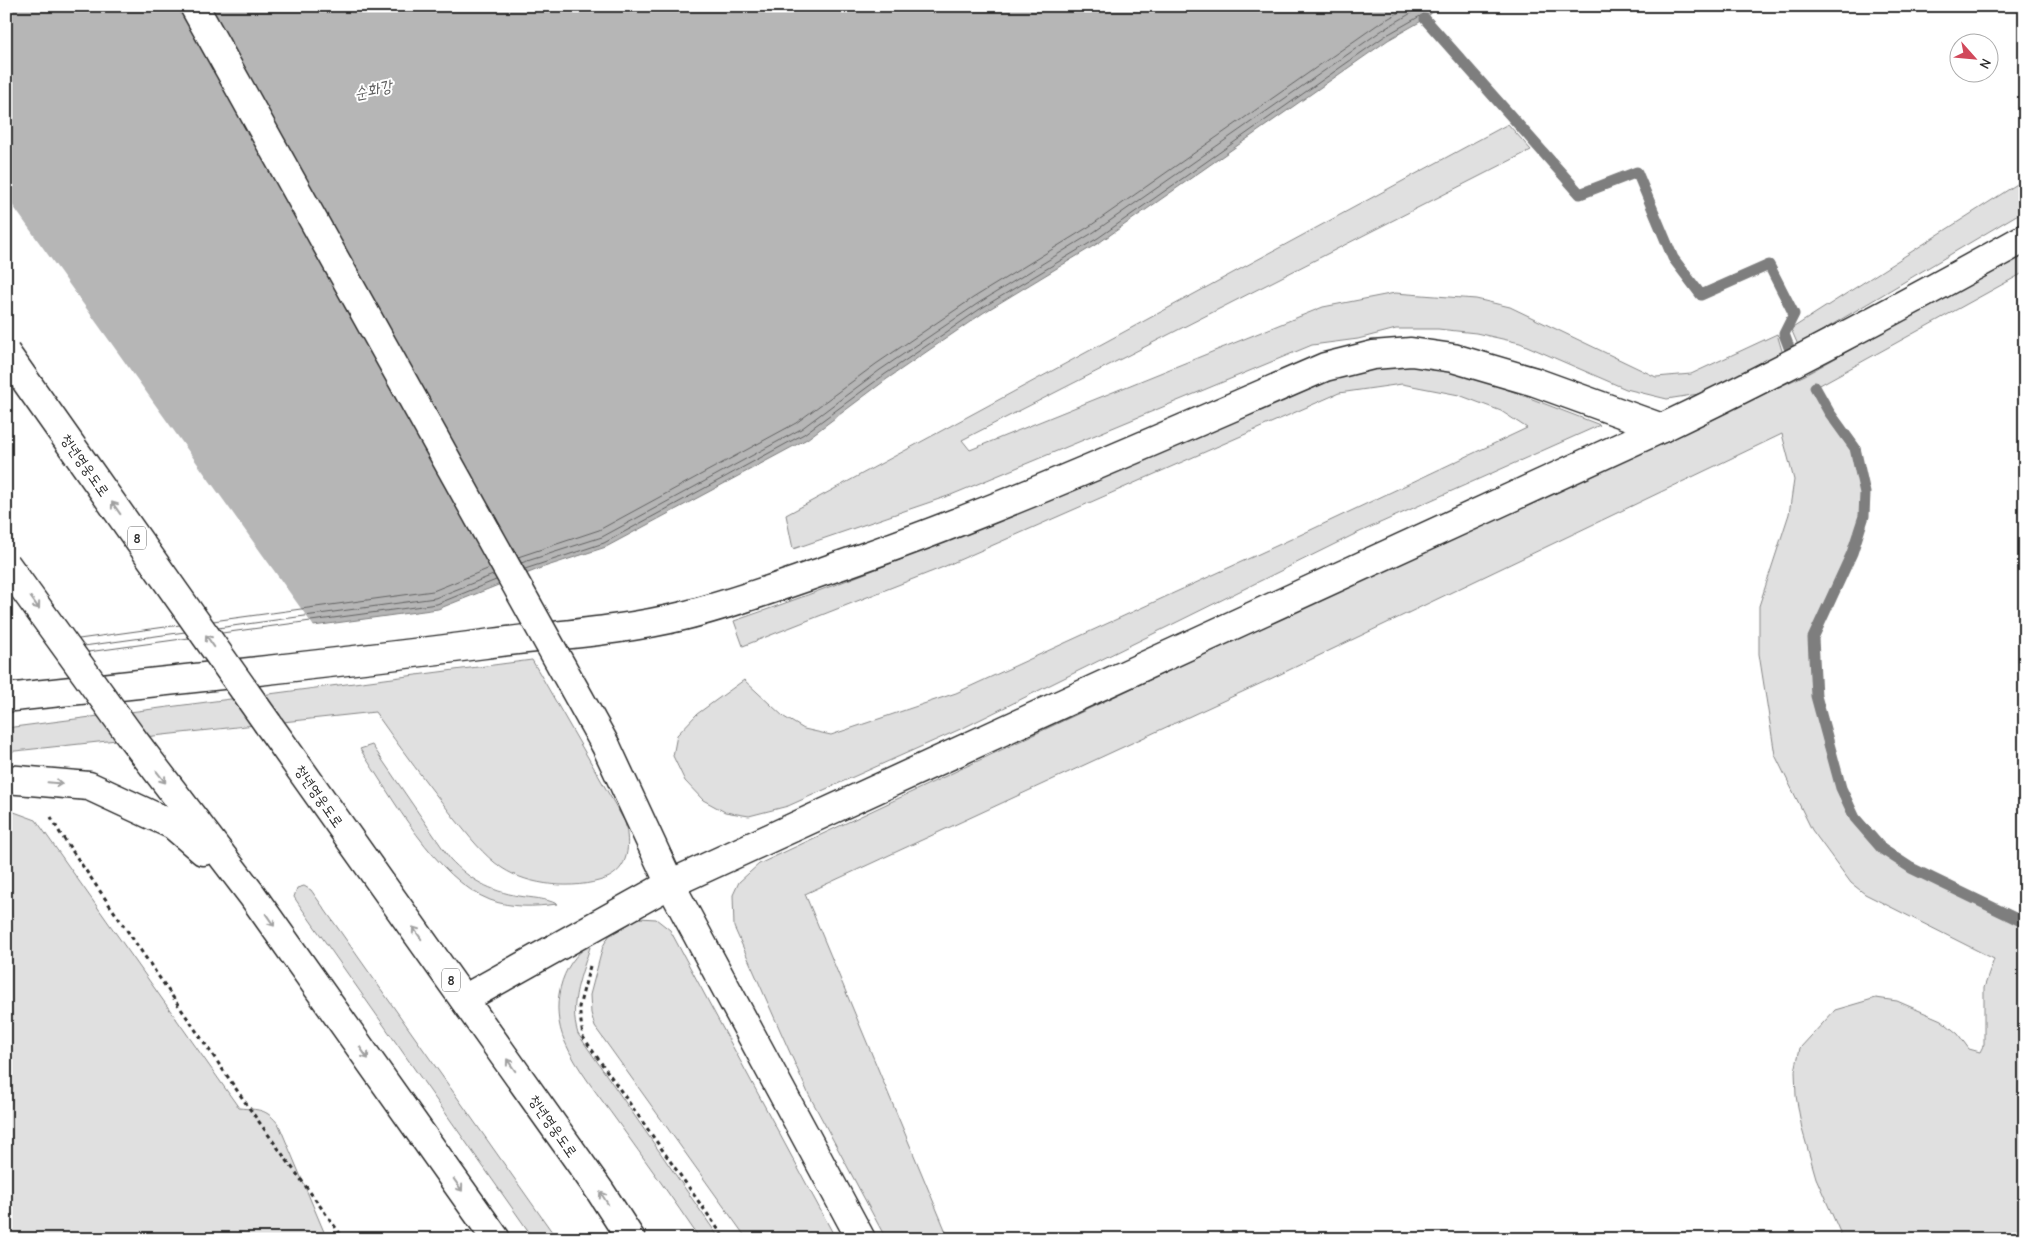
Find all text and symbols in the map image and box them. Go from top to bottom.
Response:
north arrow [1948,32,1998,82]
text: N [1975,56,1995,72]
water label: 순화강 [352,76,396,103]
street label: 청년영웅도로 [57,430,113,500]
one-way arrow [111,501,121,515]
road number: 8 [128,526,146,550]
one-way arrow [30,596,40,610]
one-way arrow [204,635,215,648]
street label: 청년영웅도로 [291,761,347,831]
one-way arrow [156,770,167,783]
one-way arrow [47,779,63,788]
one-way arrow [265,913,275,927]
one-way arrow [412,926,422,940]
road number: 8 [442,968,460,992]
one-way arrow [359,1046,369,1060]
one-way arrow [506,1058,516,1072]
street label: 청년영웅도로 [525,1091,581,1161]
one-way arrow [453,1178,463,1192]
one-way arrow [599,1191,609,1205]

